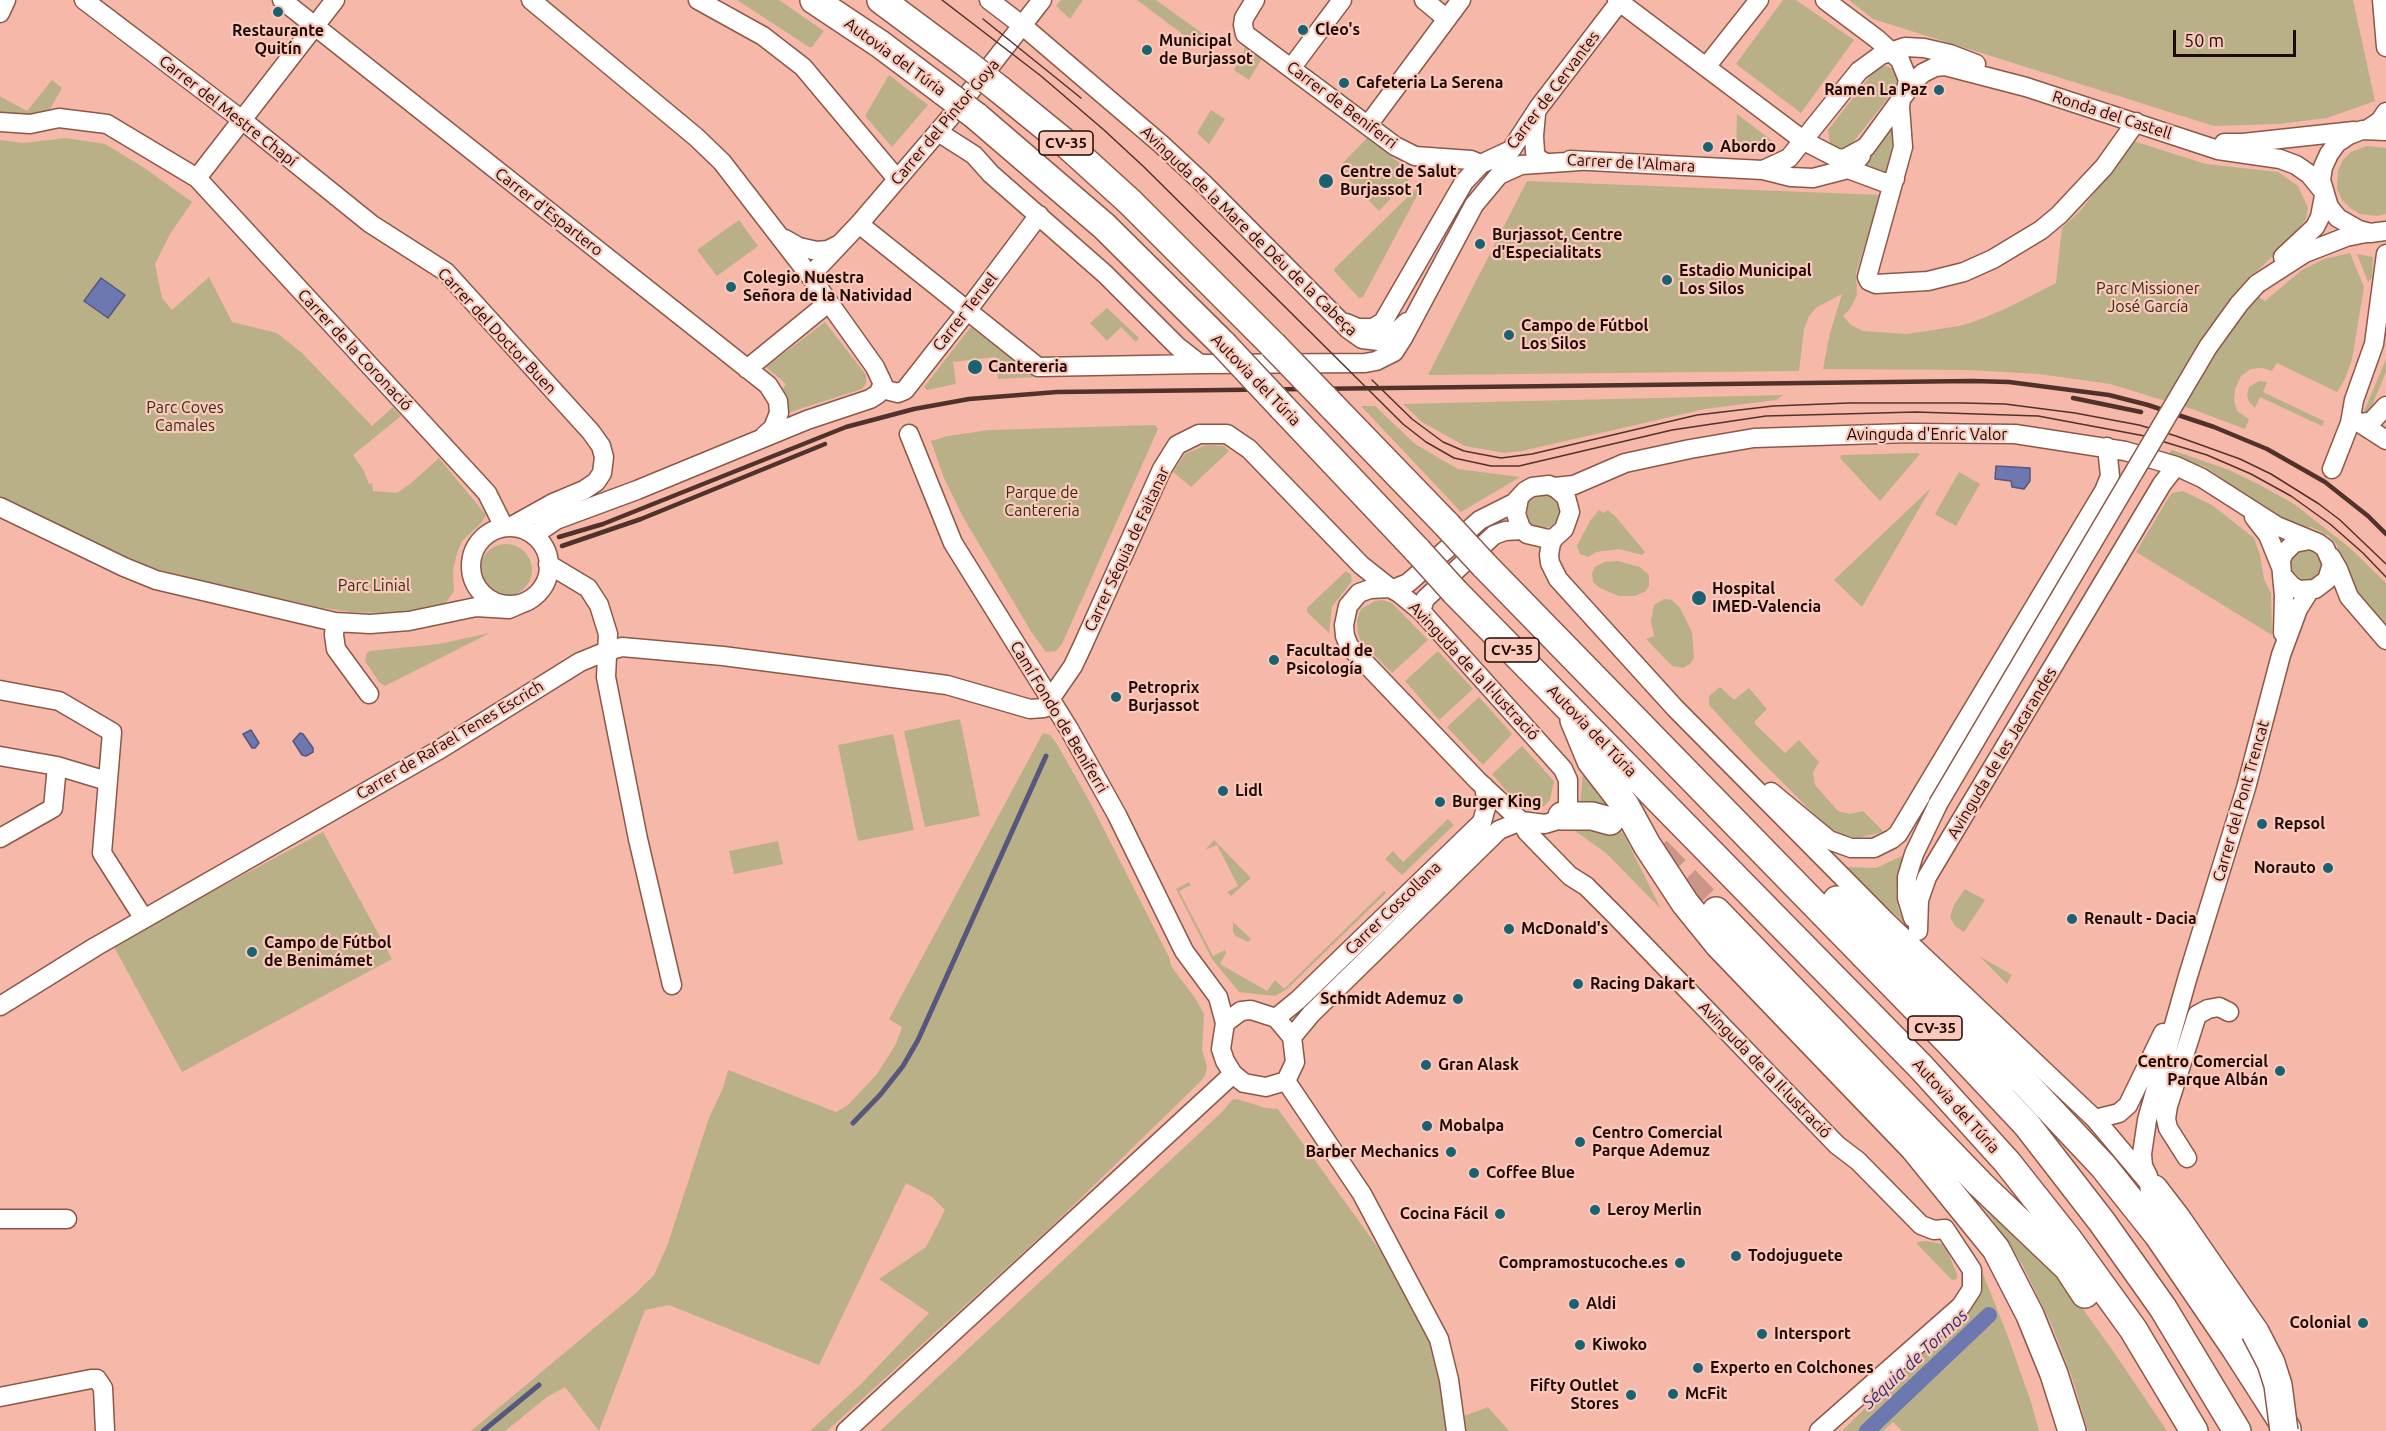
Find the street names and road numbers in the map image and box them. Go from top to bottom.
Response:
street label: Autovia del Túria [841,14,949,100]
street label: Carrer de Cervantes [1502,27,1604,153]
street label: Carrer del Mestre Chapí [155,51,301,171]
street label: Carrer del Pintor Goya [887,55,1003,189]
street label: Carrer de Beniferri [1283,57,1401,153]
street label: Ronda del Castell [2050,87,2174,143]
street label: Avinguda de la Mare de Déu de la Cabeça [1137,122,1361,340]
road number: CV-35 [1039,131,1093,155]
street label: Carrer de l'Almara [1566,150,1696,176]
street label: Carrer d'Espartero [491,164,607,260]
street label: Carrer del Doctor Buen [434,264,560,398]
street label: Carrer Teruel [929,269,1001,355]
street label: Carrer de la Coronació [294,285,416,415]
street label: Autovia del Túria [1207,330,1305,430]
street label: Avinguda d'Enric Valor [1847,425,2007,445]
street label: Carrer Séquia de Faitanar [1080,463,1174,635]
street label: Avinguda de la Il·lustració [1405,598,1543,744]
street label: Camí Fondo de Beniferri [1006,638,1112,796]
road number: CV-35 [1485,638,1539,662]
street label: Avinguda de les Jacarandes [1943,664,2061,842]
street label: Carrer de Rafael Tenes Escrich [353,676,547,804]
street label: Autovia del Túria [1543,681,1641,781]
street label: Carrer del Pont Trencat [2209,718,2273,884]
street label: Carrer Coscollana [1341,857,1445,959]
street label: Avinguda de la Il·lustració [1695,998,1835,1142]
road number: CV-35 [1908,1016,1962,1040]
street label: Autovia del Túria [1909,1055,2003,1157]

